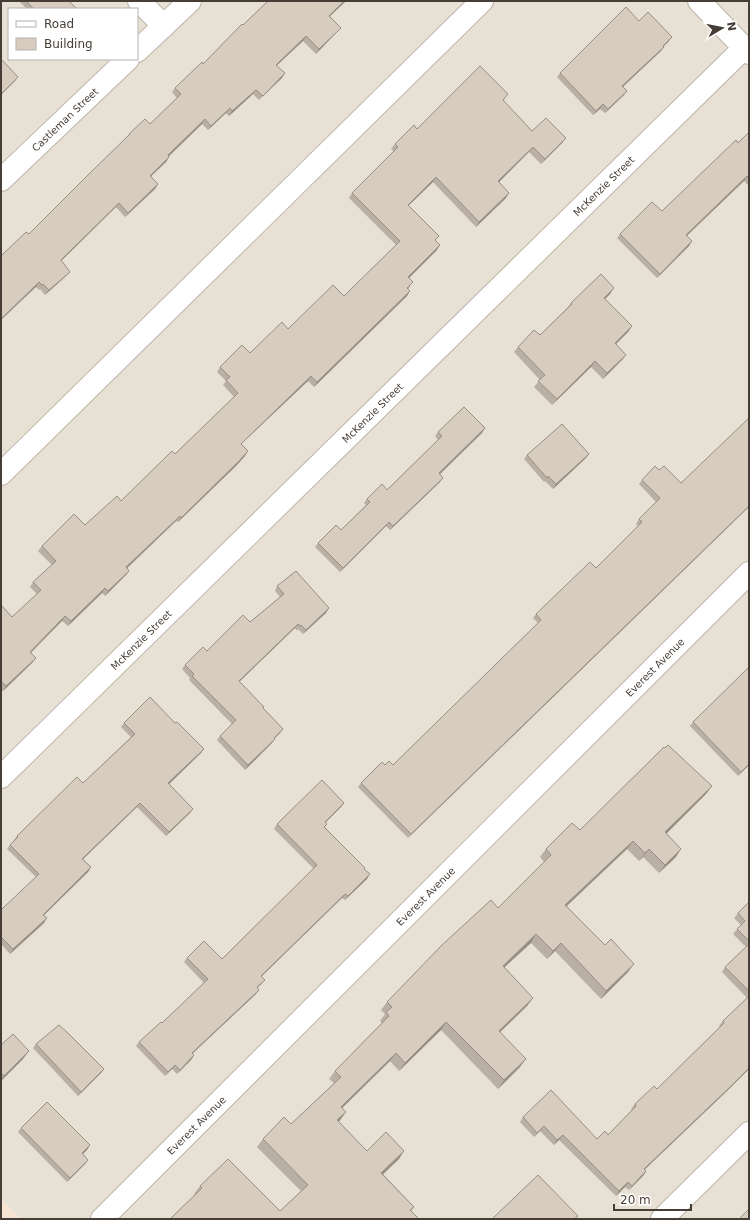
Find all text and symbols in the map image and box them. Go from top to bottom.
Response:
legend [8,8,138,60]
north arrow [702,8,742,48]
text: Road [44,17,74,31]
text: N [724,21,739,32]
text: Building [44,37,93,51]
street label: Castleman Street [29,85,100,153]
street label: McKenzie Street [571,154,636,218]
street label: McKenzie Street [340,381,405,445]
street label: McKenzie Street [108,608,174,672]
street label: Everest Avenue [623,636,686,699]
street label: Everest Avenue [394,865,457,928]
street label: Everest Avenue [165,1094,228,1156]
scale bar [614,1186,691,1212]
text: 20 m [620,1193,651,1207]

